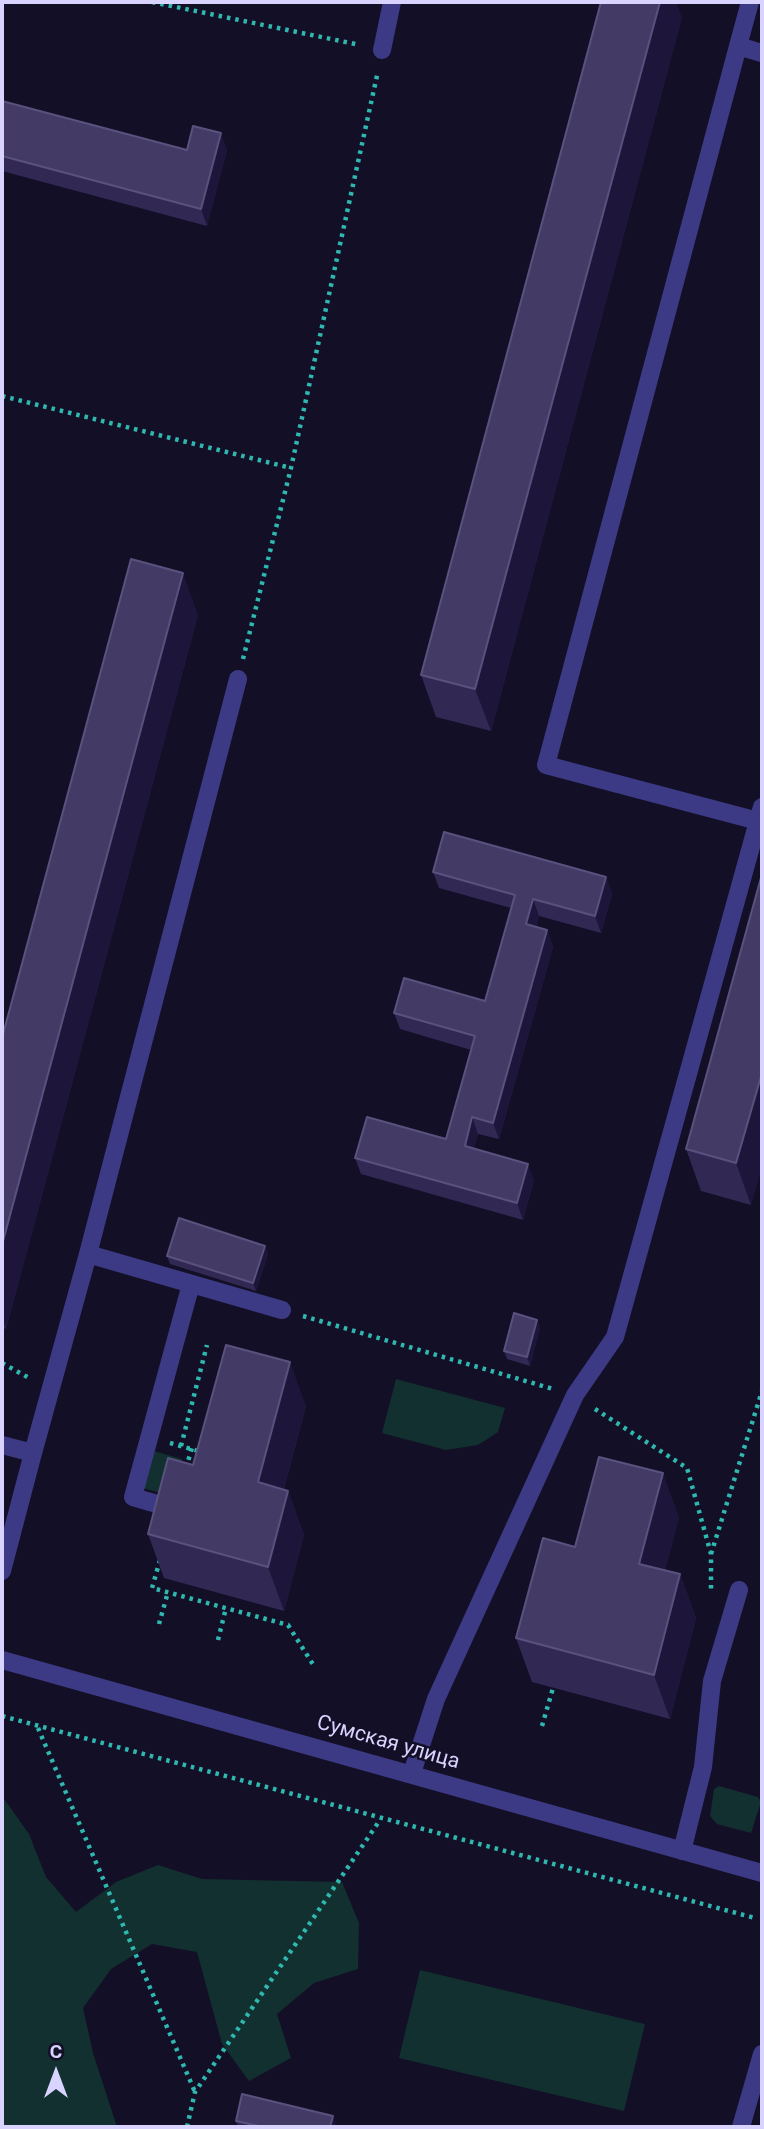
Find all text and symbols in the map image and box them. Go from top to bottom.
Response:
street label: Сумская улица [314,1711,462,1775]
north arrow [21,2038,91,2108]
text: С [50,2040,62,2063]

